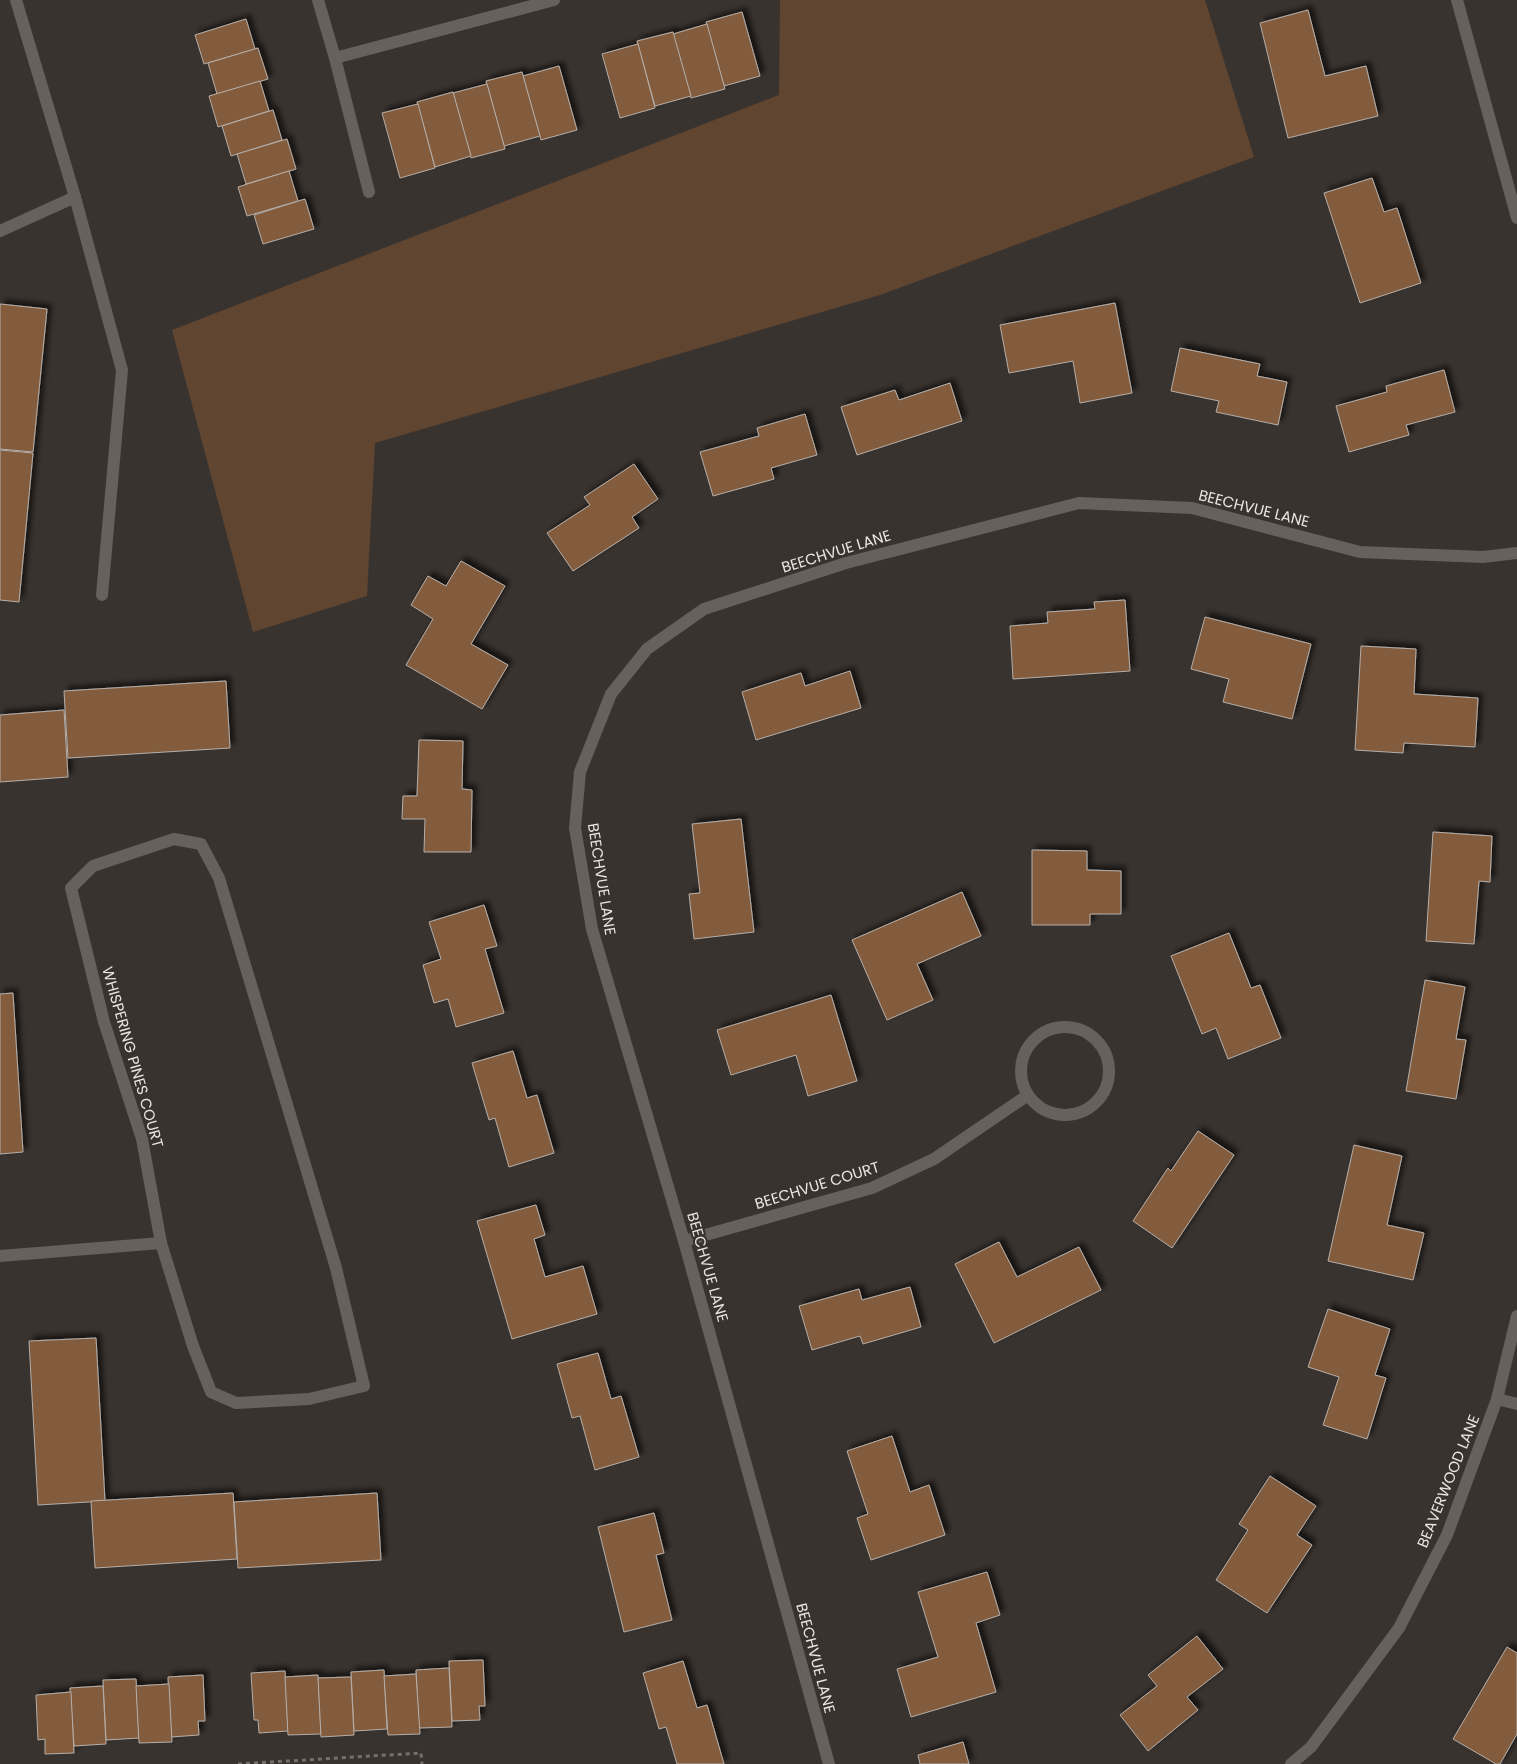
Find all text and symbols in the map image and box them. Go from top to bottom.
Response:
street label: BEECHVUE LANE [1196,484,1312,532]
street label: BEECHVUE LANE [779,524,893,578]
street label: BEECHVUE LANE [583,821,621,937]
street label: WHISPERING PINES COURT [97,964,169,1150]
street label: BEECHVUE COURT [752,1156,882,1214]
street label: BEECHVUE LANE [682,1210,734,1324]
street label: BEAVERWOOD LANE [1412,1411,1484,1551]
street label: BEECHVUE LANE [791,1601,841,1715]

